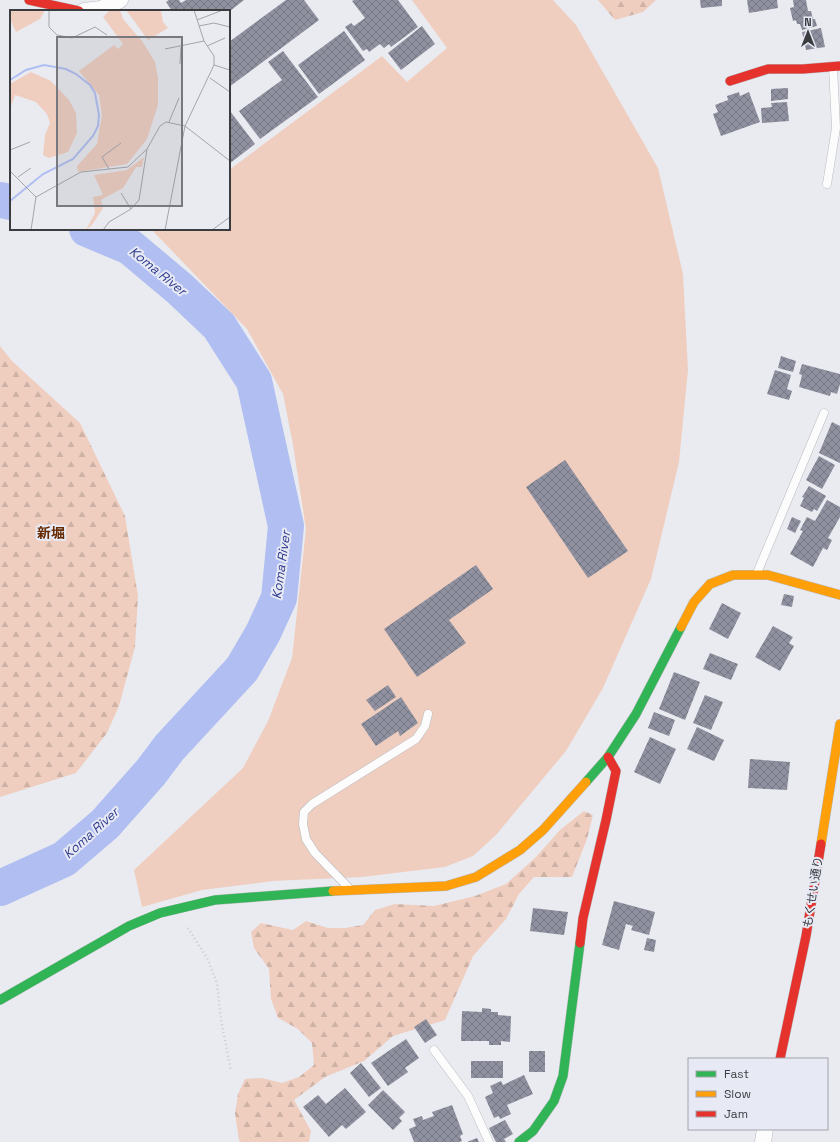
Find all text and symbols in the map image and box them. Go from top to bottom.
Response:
inset map [10,10,230,230]
north arrow [788,12,828,52]
text: N [804,15,812,29]
water label: Koma River [126,243,192,300]
district label: 新堀 [37,524,65,542]
water label: Koma River [268,528,294,600]
water label: Koma River [60,802,124,862]
street label: もくせい通り [799,855,827,929]
legend [688,1058,828,1130]
text: Fast [724,1066,749,1082]
text: Slow [724,1086,751,1102]
text: Jam [724,1106,748,1122]

